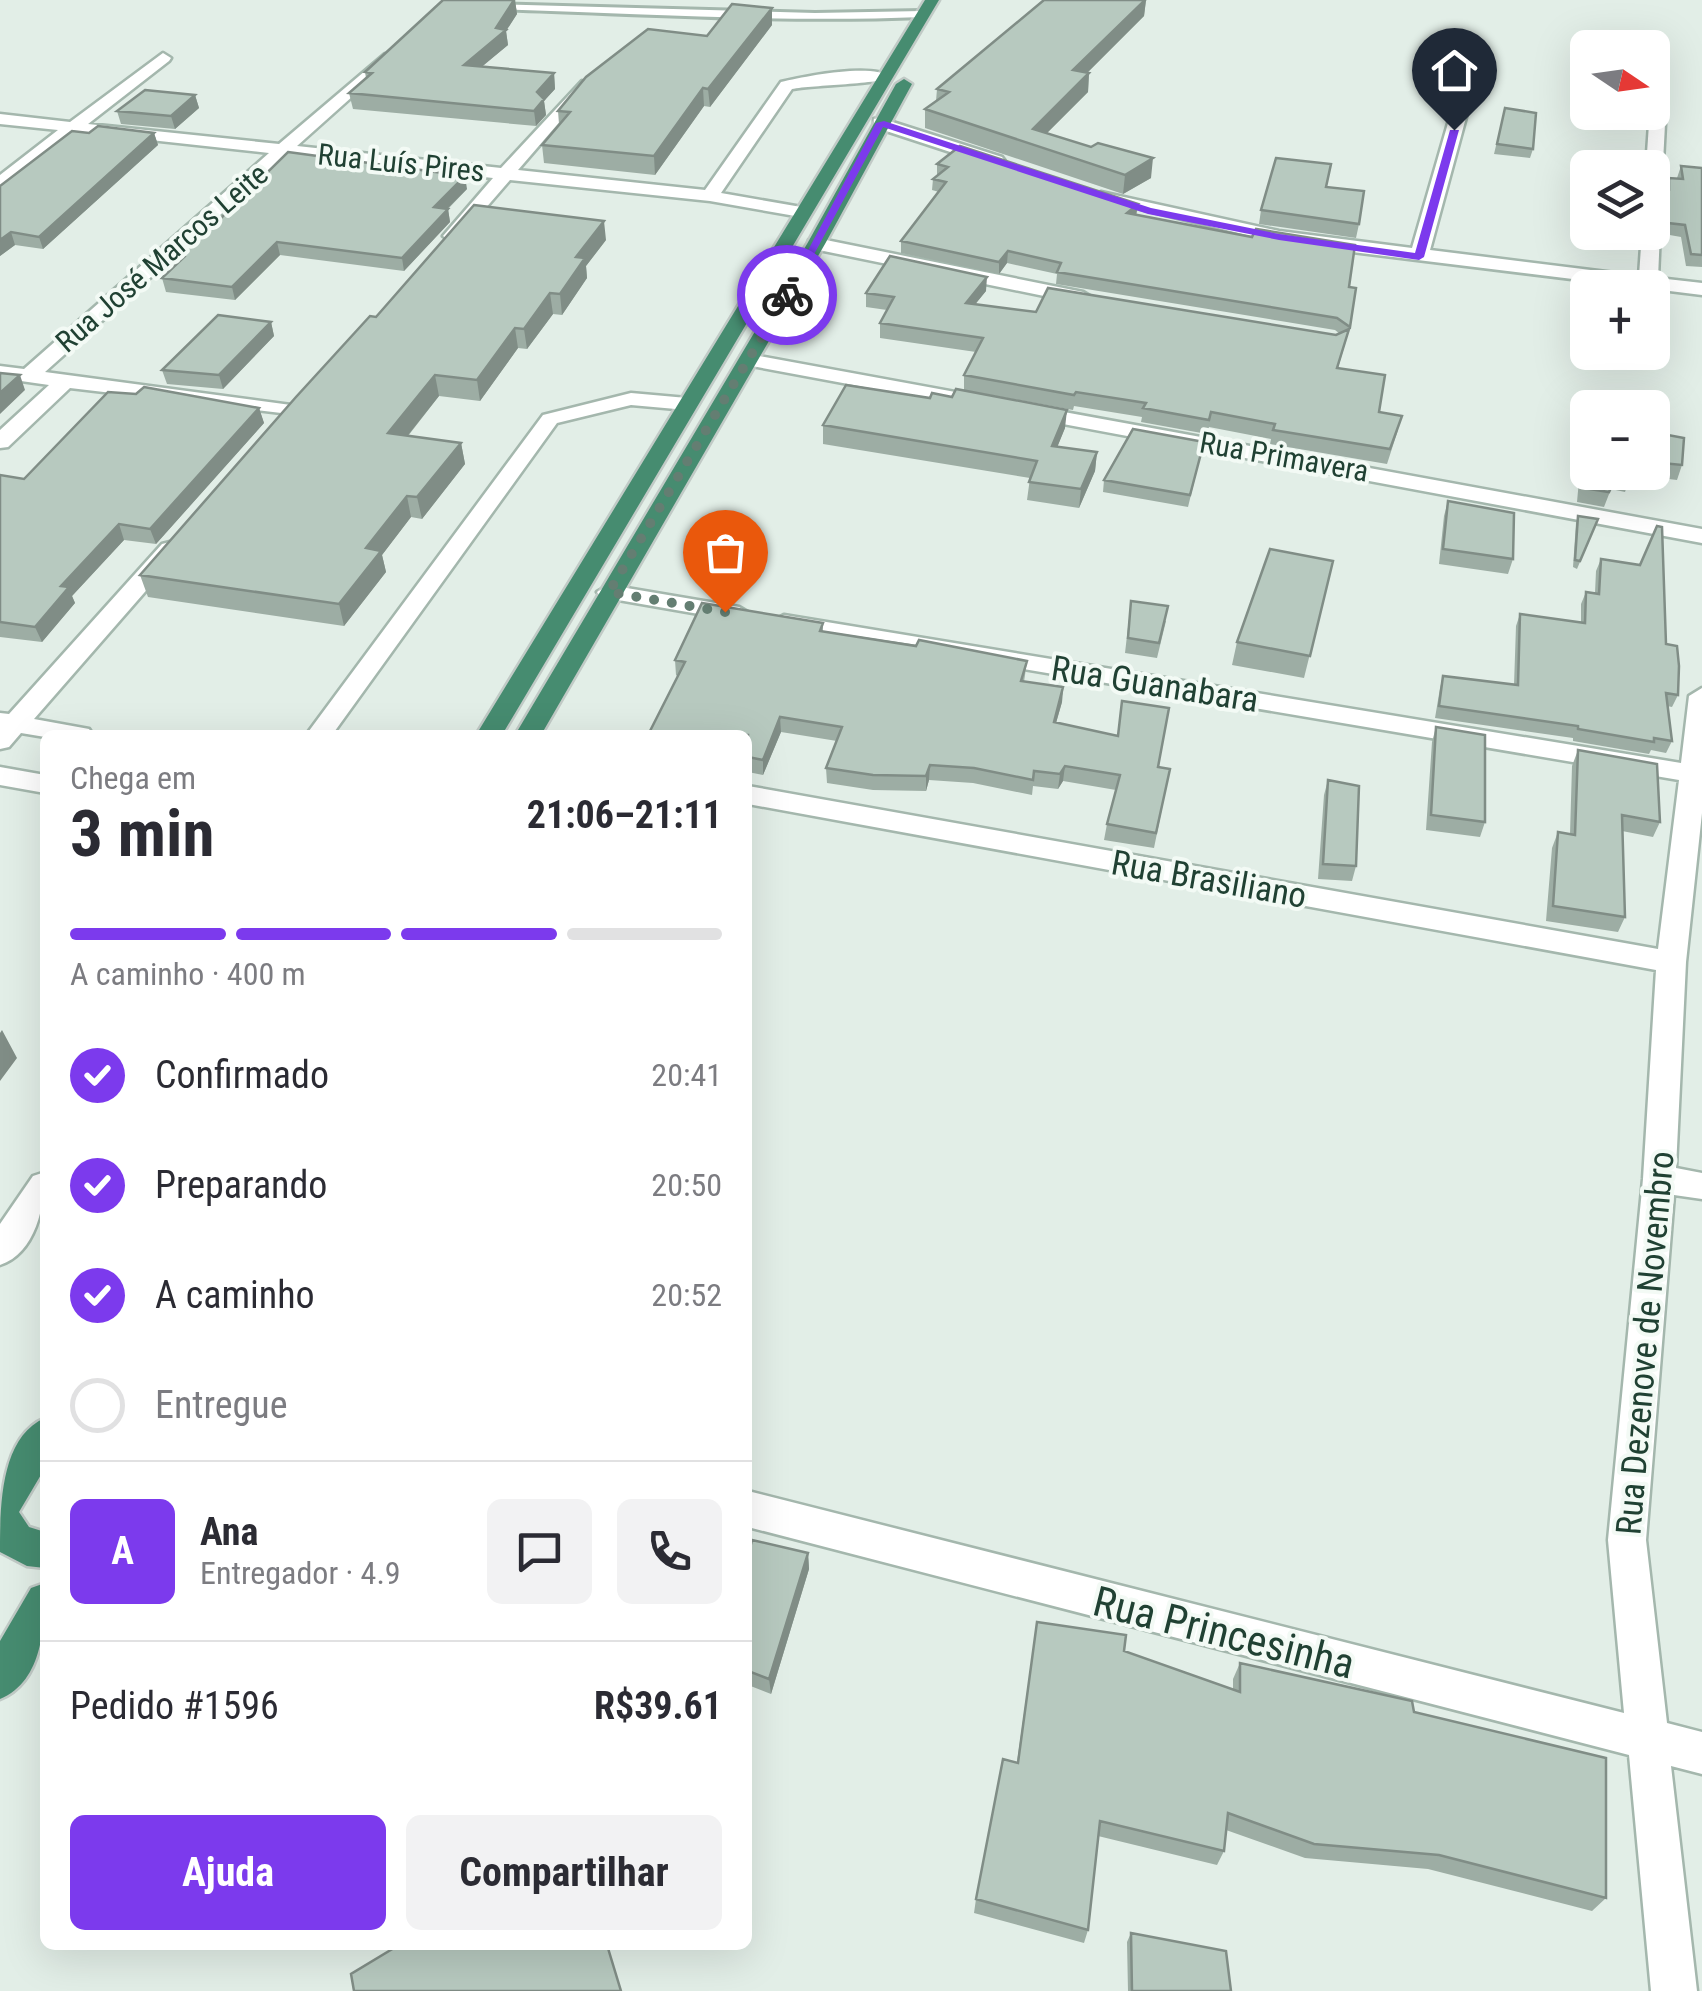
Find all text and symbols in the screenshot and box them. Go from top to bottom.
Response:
pin [1412,28,1497,131]
north arrow [1570,30,1670,130]
map controls [1570,30,1670,490]
icon: home [1427,43,1482,98]
street label: Rua Luís Pires [316,136,486,189]
button: layers [1570,150,1670,250]
street label: Rua José Marcos Leite [49,156,275,359]
courier [737,245,837,345]
icon: bike [760,268,815,323]
button: + [1570,270,1670,370]
button: − [1570,390,1670,490]
street label: Rua Primavera [1197,424,1371,489]
pin [683,510,768,613]
icon: bag [698,525,753,580]
street label: Rua Guanabara [1048,648,1261,721]
text: Chega em [70,759,196,797]
text: 21:06–21:11 [527,793,722,837]
text: 3 min [70,796,214,872]
street label: Rua Brasiliano [1108,842,1310,917]
text: A caminho · 400 m [70,955,306,993]
icon: check [70,1048,125,1103]
text: Confirmado [155,1053,329,1097]
text: 20:41 [651,1056,722,1094]
street label: Rua Dezenove de Novembro [1608,1149,1683,1537]
icon: check [70,1158,125,1213]
text: Preparando [155,1163,327,1207]
text: 20:50 [651,1166,722,1204]
icon: check [70,1268,125,1323]
text: A caminho [155,1273,315,1317]
text: 20:52 [651,1276,722,1314]
text: Entregue [155,1383,288,1427]
button: chat [487,1499,592,1604]
button: phone [617,1499,722,1604]
text: Ana [200,1510,258,1554]
text: A [111,1529,134,1573]
text: Entregador · 4.9 [200,1554,401,1592]
street label: Rua Princesinha [1088,1576,1359,1689]
text: Pedido #1596 [70,1684,279,1728]
text: R$39.61 [594,1684,722,1728]
button: Ajuda [70,1815,386,1930]
button: Compartilhar [406,1815,722,1930]

